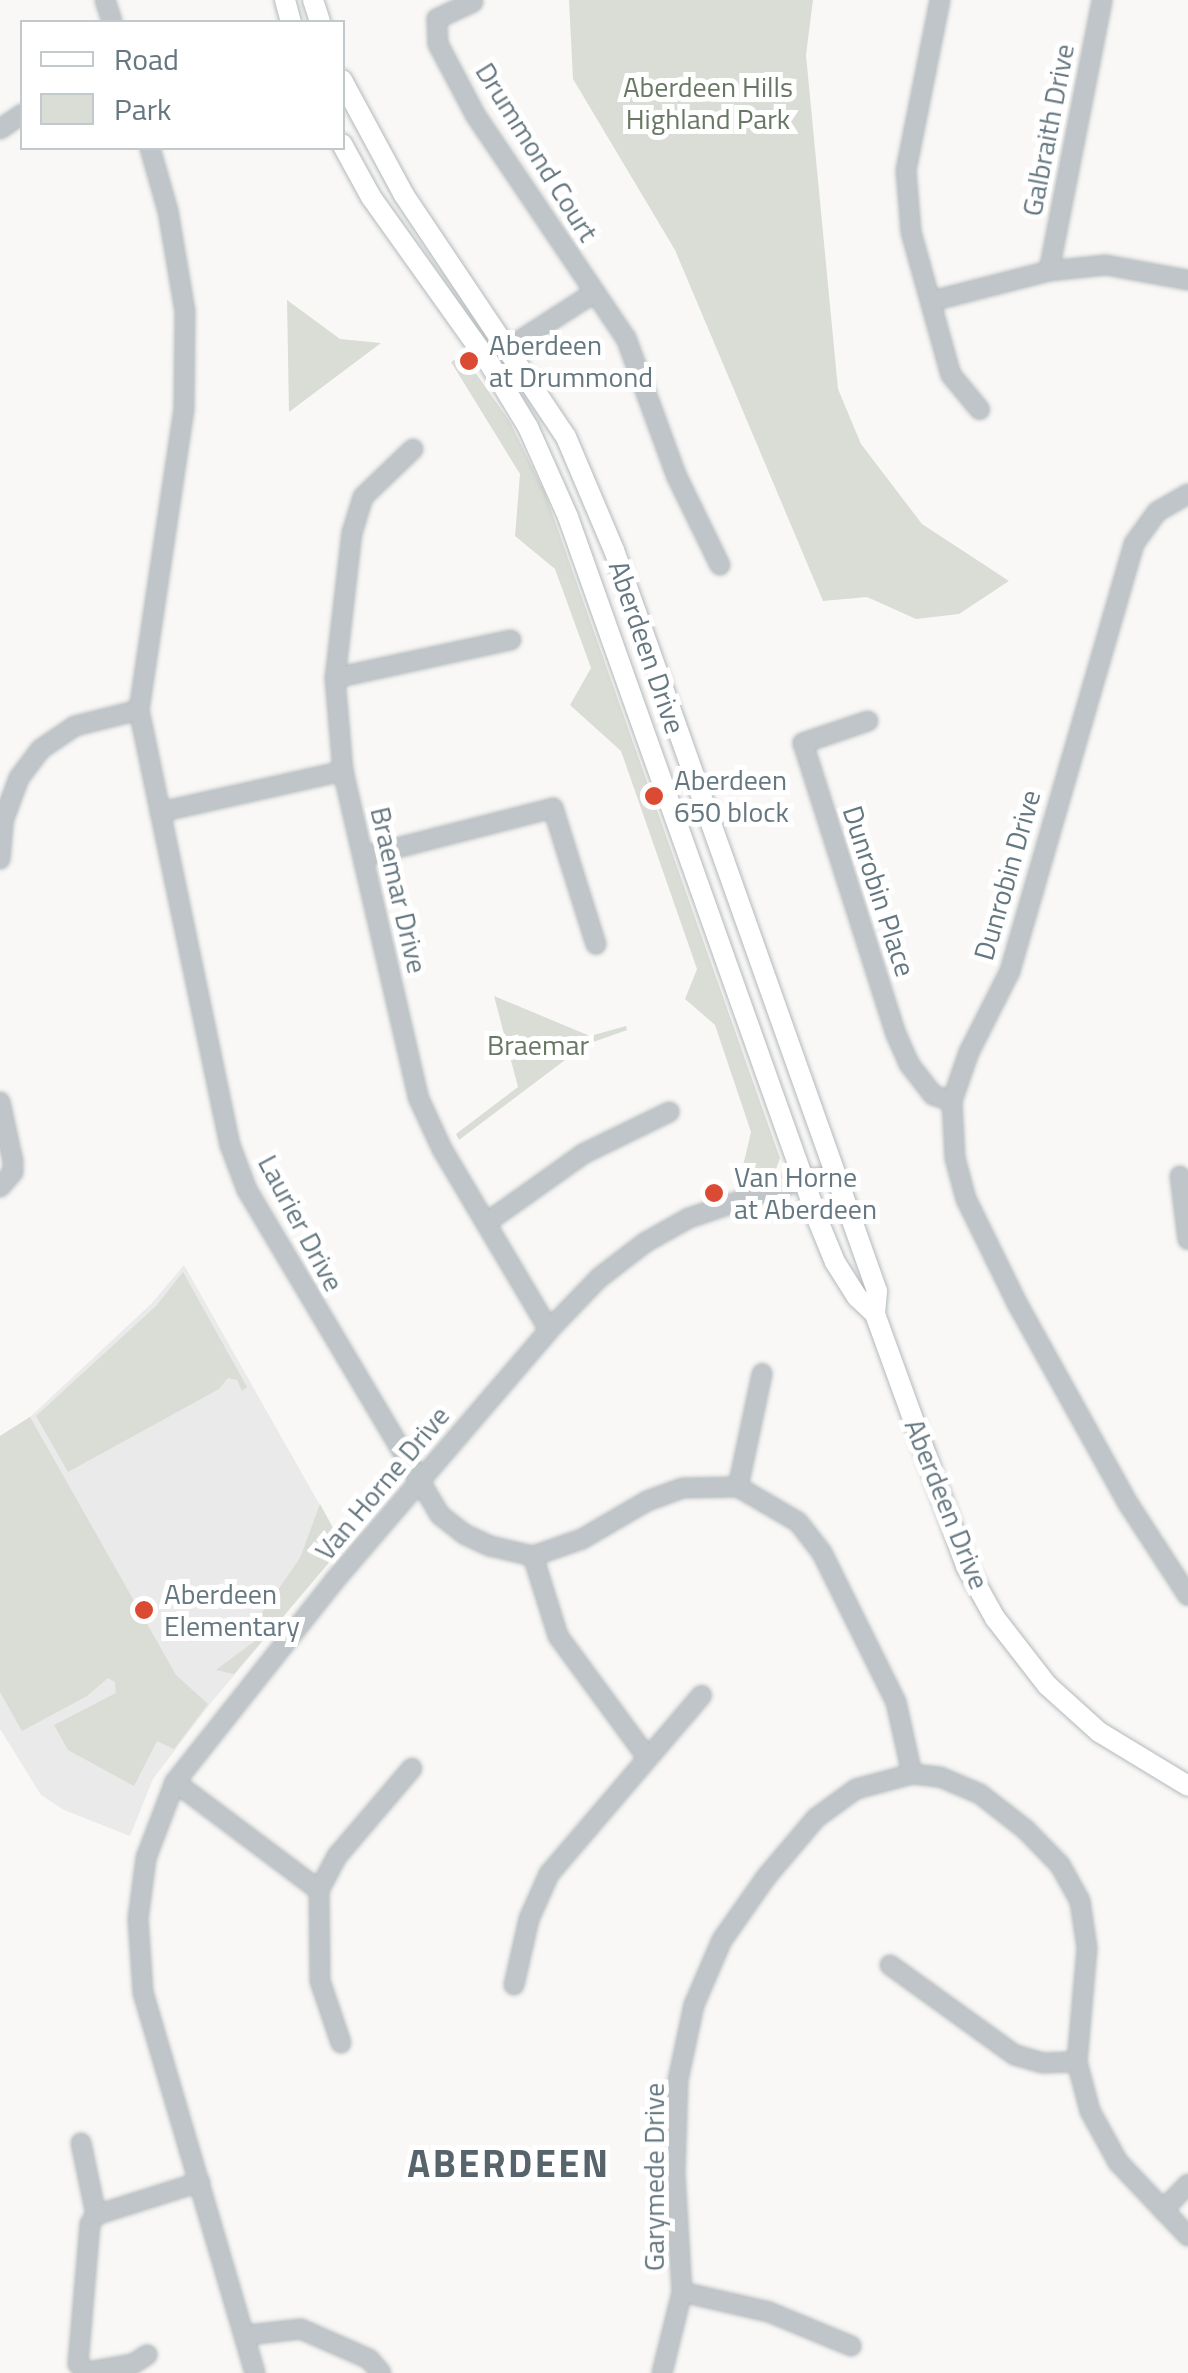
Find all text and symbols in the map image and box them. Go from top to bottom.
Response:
legend [20,20,345,150]
text: Road [114,36,179,82]
street label: Galbraith Drive [1015,41,1081,219]
street label: Drummond Court [469,56,605,248]
park label: Aberdeen Hills Highland Park [623,70,793,136]
text: Park [114,86,171,132]
place label: Aberdeen at Drummond [489,328,653,394]
marker: Aberdeen at Drummond [458,350,480,372]
street label: Aberdeen Drive [602,556,692,738]
place label: Aberdeen 650 block [674,763,789,829]
marker: Aberdeen 650 block [643,785,665,807]
street label: Dunrobin Drive [967,786,1047,964]
street label: Dunrobin Place [836,801,922,981]
street label: Braemar Drive [364,804,434,976]
park label: Braemar [487,1028,589,1062]
street label: Laurier Drive [251,1149,351,1297]
place label: Van Horne at Aberdeen [734,1160,877,1226]
marker: Van Horne at Aberdeen [703,1182,725,1204]
street label: Van Horne Drive [308,1399,456,1567]
street label: Aberdeen Drive [898,1414,996,1594]
place label: Aberdeen Elementary [164,1577,300,1643]
marker: Aberdeen Elementary [133,1599,155,1621]
street label: Garymede Drive [637,2083,671,2271]
district label: ABERDEEN [407,2141,611,2187]

